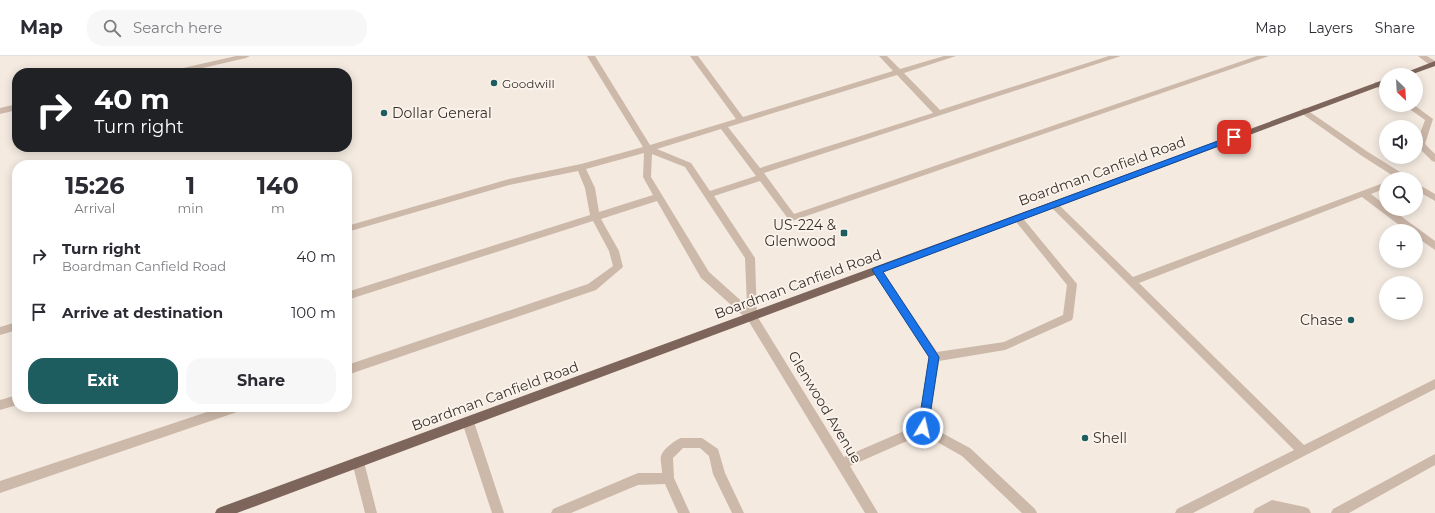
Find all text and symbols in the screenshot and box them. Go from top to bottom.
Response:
search box [87,10,367,46]
text: Map [20,16,63,39]
icon: search [101,17,123,39]
text: Search here [133,18,222,37]
text: Map [1255,19,1286,37]
text: Layers [1308,19,1353,37]
text: Share [1375,19,1415,37]
north arrow [1379,68,1423,112]
map controls [1379,68,1423,320]
place label: Goodwill [502,76,555,91]
marker: Goodwill [489,78,499,88]
text: 40 m [94,82,170,116]
icon: right [28,84,80,136]
place label: Dollar General [392,104,492,122]
marker: Dollar General [379,108,389,118]
text: Turn right [94,116,184,138]
pin [1217,120,1251,154]
button: sound [1379,120,1423,164]
icon: arrive [1223,126,1245,148]
street label: Boardman Canfield Road [1016,132,1188,210]
text: 15:26 [65,171,124,200]
text: 1 [186,171,195,200]
text: 140 [257,171,299,200]
button: search [1379,172,1423,216]
text: Arrival [74,200,115,216]
text: min [178,200,204,216]
text: m [271,200,285,216]
place label: US-224 & Glenwood [764,216,837,250]
button: + [1379,224,1423,268]
marker: US-224 & Glenwood [839,228,849,238]
text: Turn right [62,239,141,258]
icon: right [28,245,50,267]
street label: Boardman Canfield Road [712,245,884,323]
text: 40 m [296,247,336,266]
text: Boardman Canfield Road [62,258,226,274]
button: − [1379,276,1423,320]
icon: arrive [28,301,50,323]
text: Arrive at destination [62,303,223,322]
text: 100 m [291,303,336,322]
place label: Chase [1300,311,1343,329]
marker: Chase [1346,315,1356,325]
street label: Glenwood Avenue [784,347,866,467]
street label: Boardman Canfield Road [409,357,581,435]
button: Exit [28,358,178,404]
button: Share [186,358,336,404]
position arrow [902,407,944,449]
place label: Shell [1093,429,1127,447]
marker: Shell [1080,433,1090,443]

